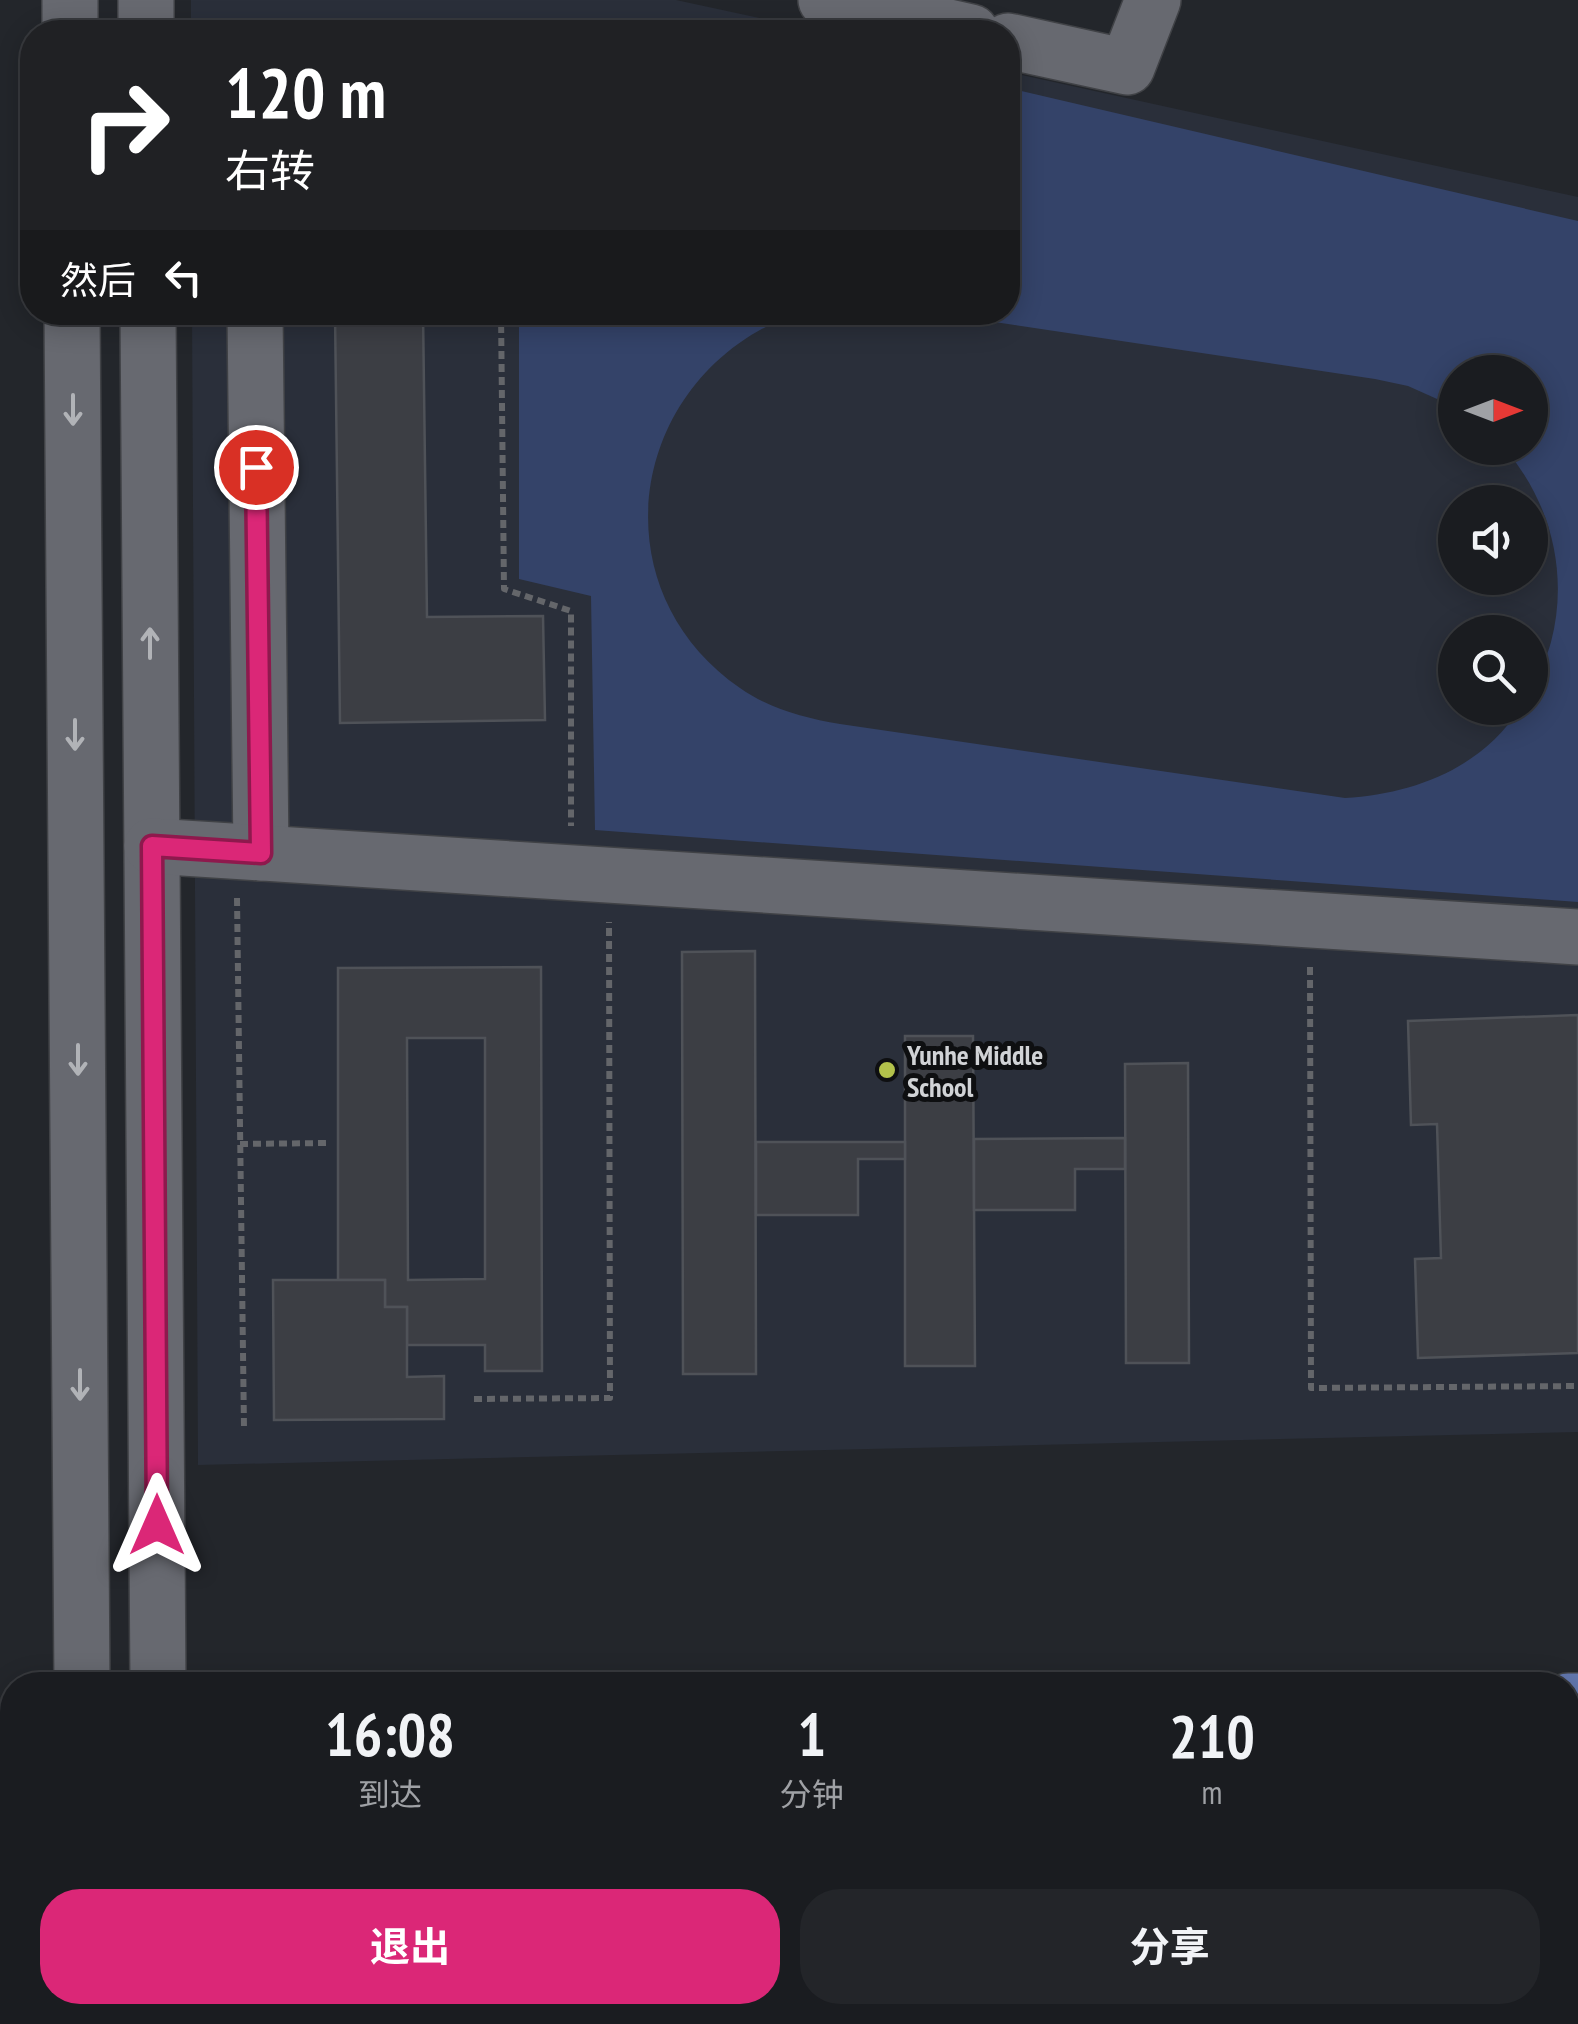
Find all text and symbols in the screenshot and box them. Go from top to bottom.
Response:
text: 120 m [225,47,386,137]
icon: right [60,60,190,190]
text: 右转 [225,141,315,199]
icon: left [156,250,211,305]
text: 然后 [60,255,136,304]
north arrow [1438,355,1548,465]
map controls [1438,355,1548,725]
one-way arrow [64,392,82,425]
pin [214,425,299,510]
icon: arrive [229,440,284,495]
button: sound [1438,485,1548,595]
button: search [1438,615,1548,725]
one-way arrow [141,627,160,659]
one-way arrow [66,718,84,750]
place label: Yunhe Middle School [906,1036,1043,1105]
one-way arrow [68,1043,87,1075]
marker: Yunhe Middle School [876,1059,898,1081]
one-way arrow [70,1368,90,1400]
position arrow [105,1473,209,1577]
text: 16:08 [325,1695,455,1773]
text: 1 [798,1695,826,1773]
text: 210 [1169,1697,1255,1775]
text: m [1201,1771,1222,1813]
text: 到达 [358,1773,422,1815]
text: 分钟 [780,1773,844,1815]
button: 退出 [40,1889,780,2004]
button: 分享 [800,1889,1540,2004]

